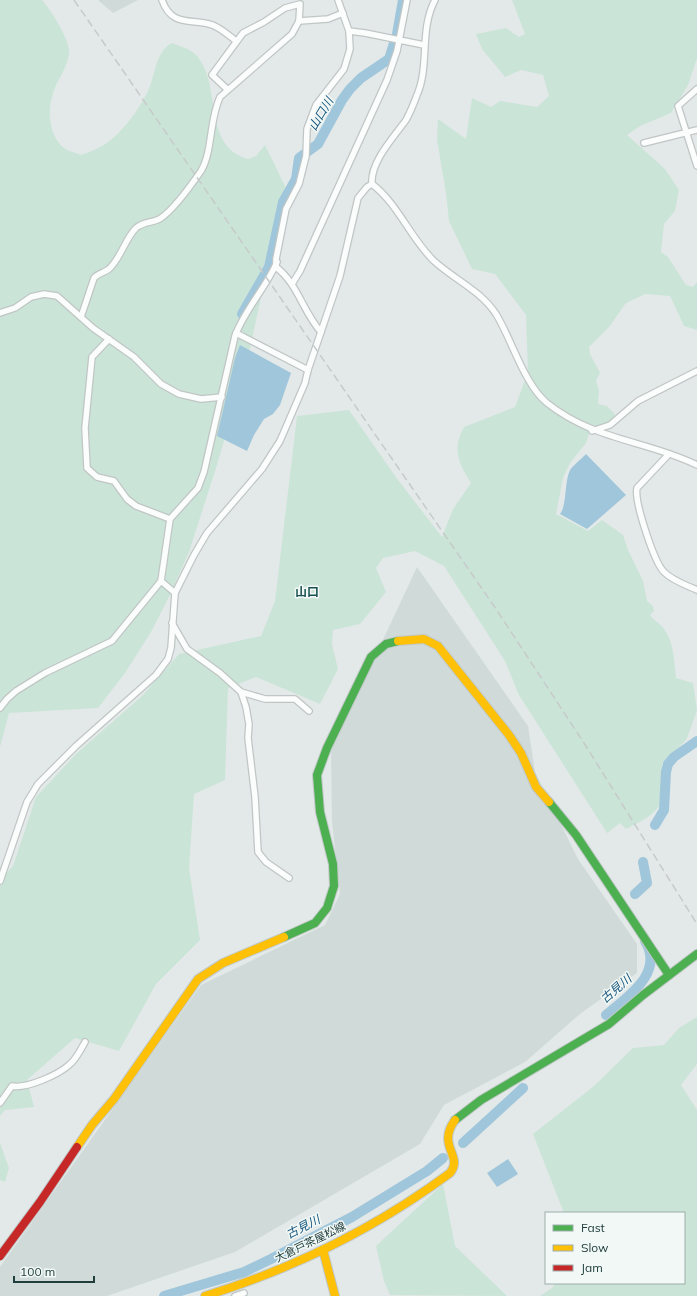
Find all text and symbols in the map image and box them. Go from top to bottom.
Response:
water label: 山口川 [305,93,337,133]
district label: 山口 [295,584,319,599]
water label: 古見川 [597,970,636,1006]
water label: 古見川 [283,1211,324,1241]
legend [545,1212,685,1284]
street label: 大倉戸茶屋松線 [272,1219,348,1265]
text: Fast [581,1220,605,1235]
text: Slow [581,1240,609,1255]
scale bar [14,1258,94,1284]
text: Jam [581,1260,603,1275]
text: 100 m [20,1264,55,1279]

